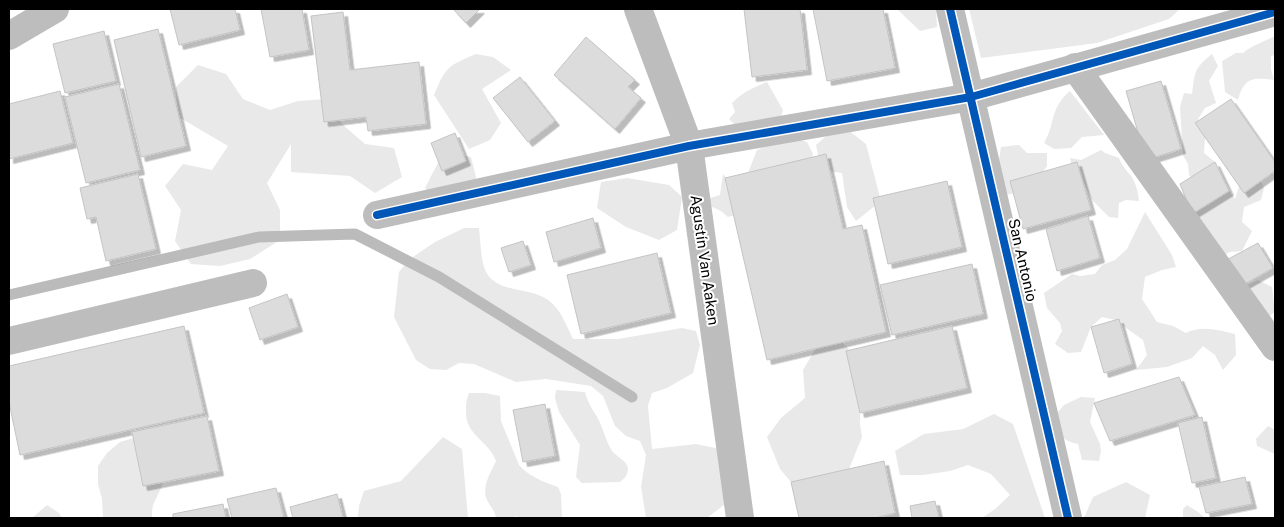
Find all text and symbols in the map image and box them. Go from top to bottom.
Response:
street label: Agustín Van Aaken [687,194,723,326]
street label: San Antonio [1005,217,1041,303]

